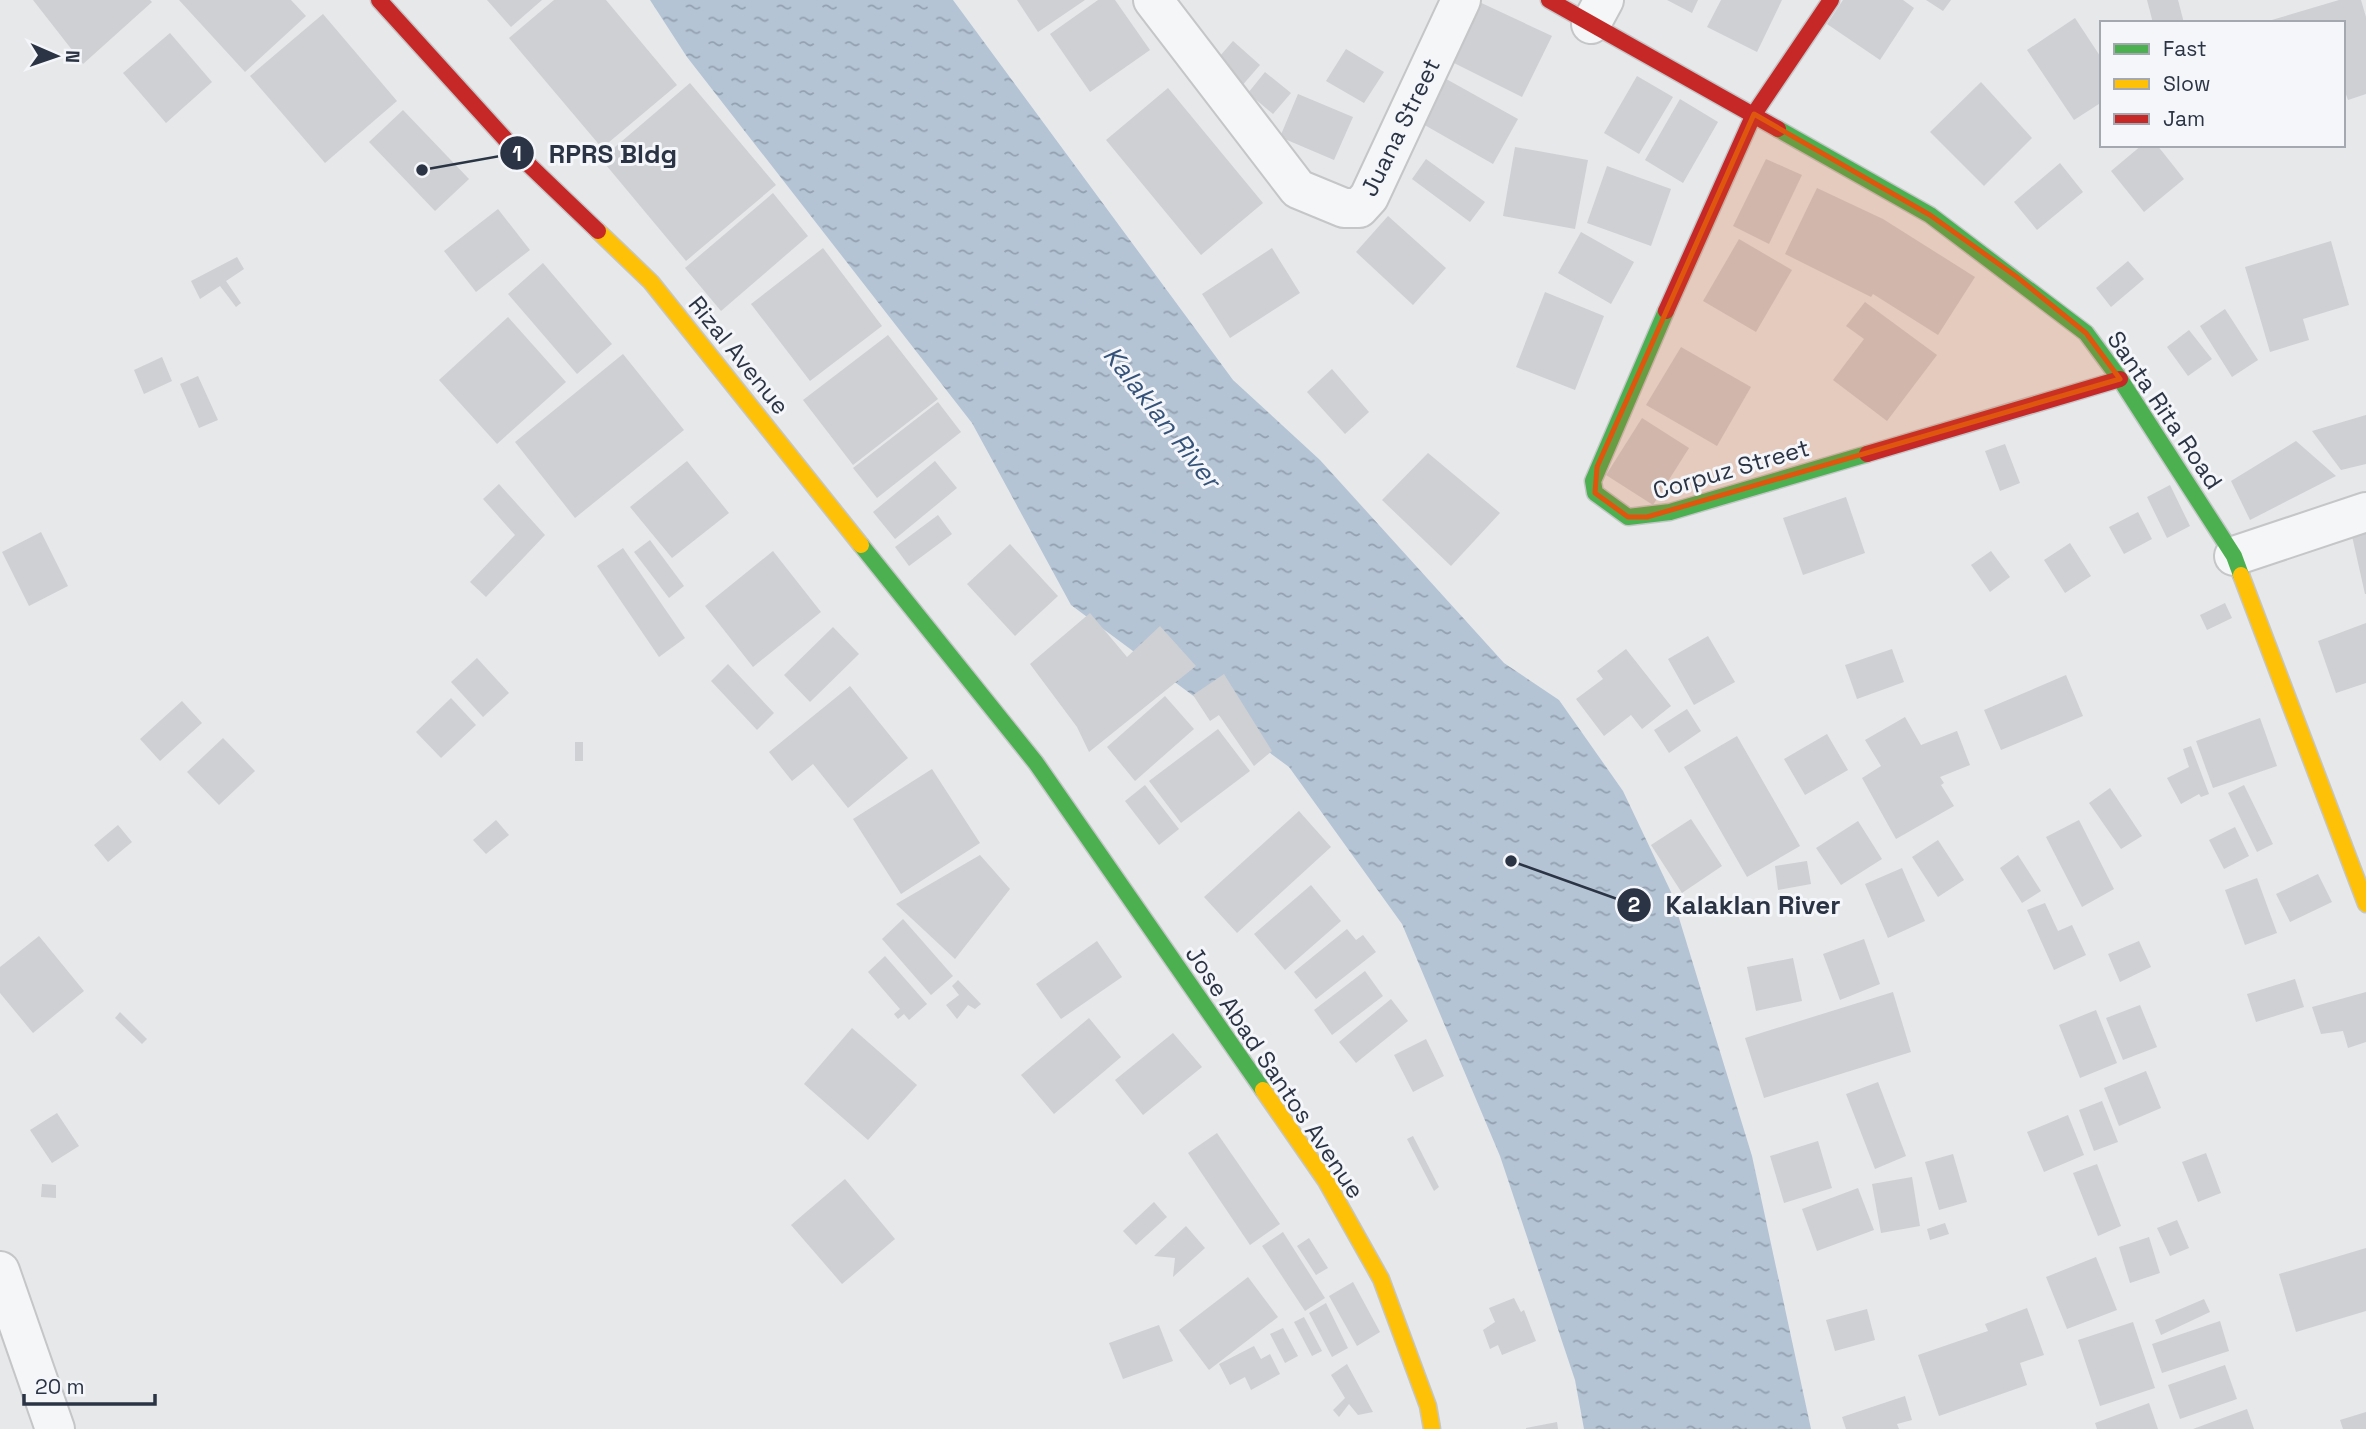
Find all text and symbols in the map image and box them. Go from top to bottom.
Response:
north arrow [21,21,91,91]
legend [2100,21,2345,147]
text: Fast [2163,35,2207,62]
text: N [60,50,85,63]
street label: Juana Street [1353,53,1447,201]
text: Slow [2163,70,2211,97]
text: Jam [2163,105,2205,132]
callout: RPRS Bldg [500,130,691,177]
text: RPRS Bldg [549,137,677,171]
text: 1 [512,140,522,167]
street label: Rizal Avenue [682,289,796,421]
street label: Santa Rita Road [2101,325,2229,495]
water label: Kalaklan River [1096,339,1230,498]
street label: Corpuz Street [1649,432,1813,506]
callout: Kalaklan River [1616,882,1854,929]
text: Kalaklan River [1665,888,1841,922]
text: 2 [1628,891,1640,918]
street label: Jose Abad Santos Avenue [1179,940,1371,1204]
scale bar [24,1362,156,1406]
text: 20 m [35,1373,85,1400]

